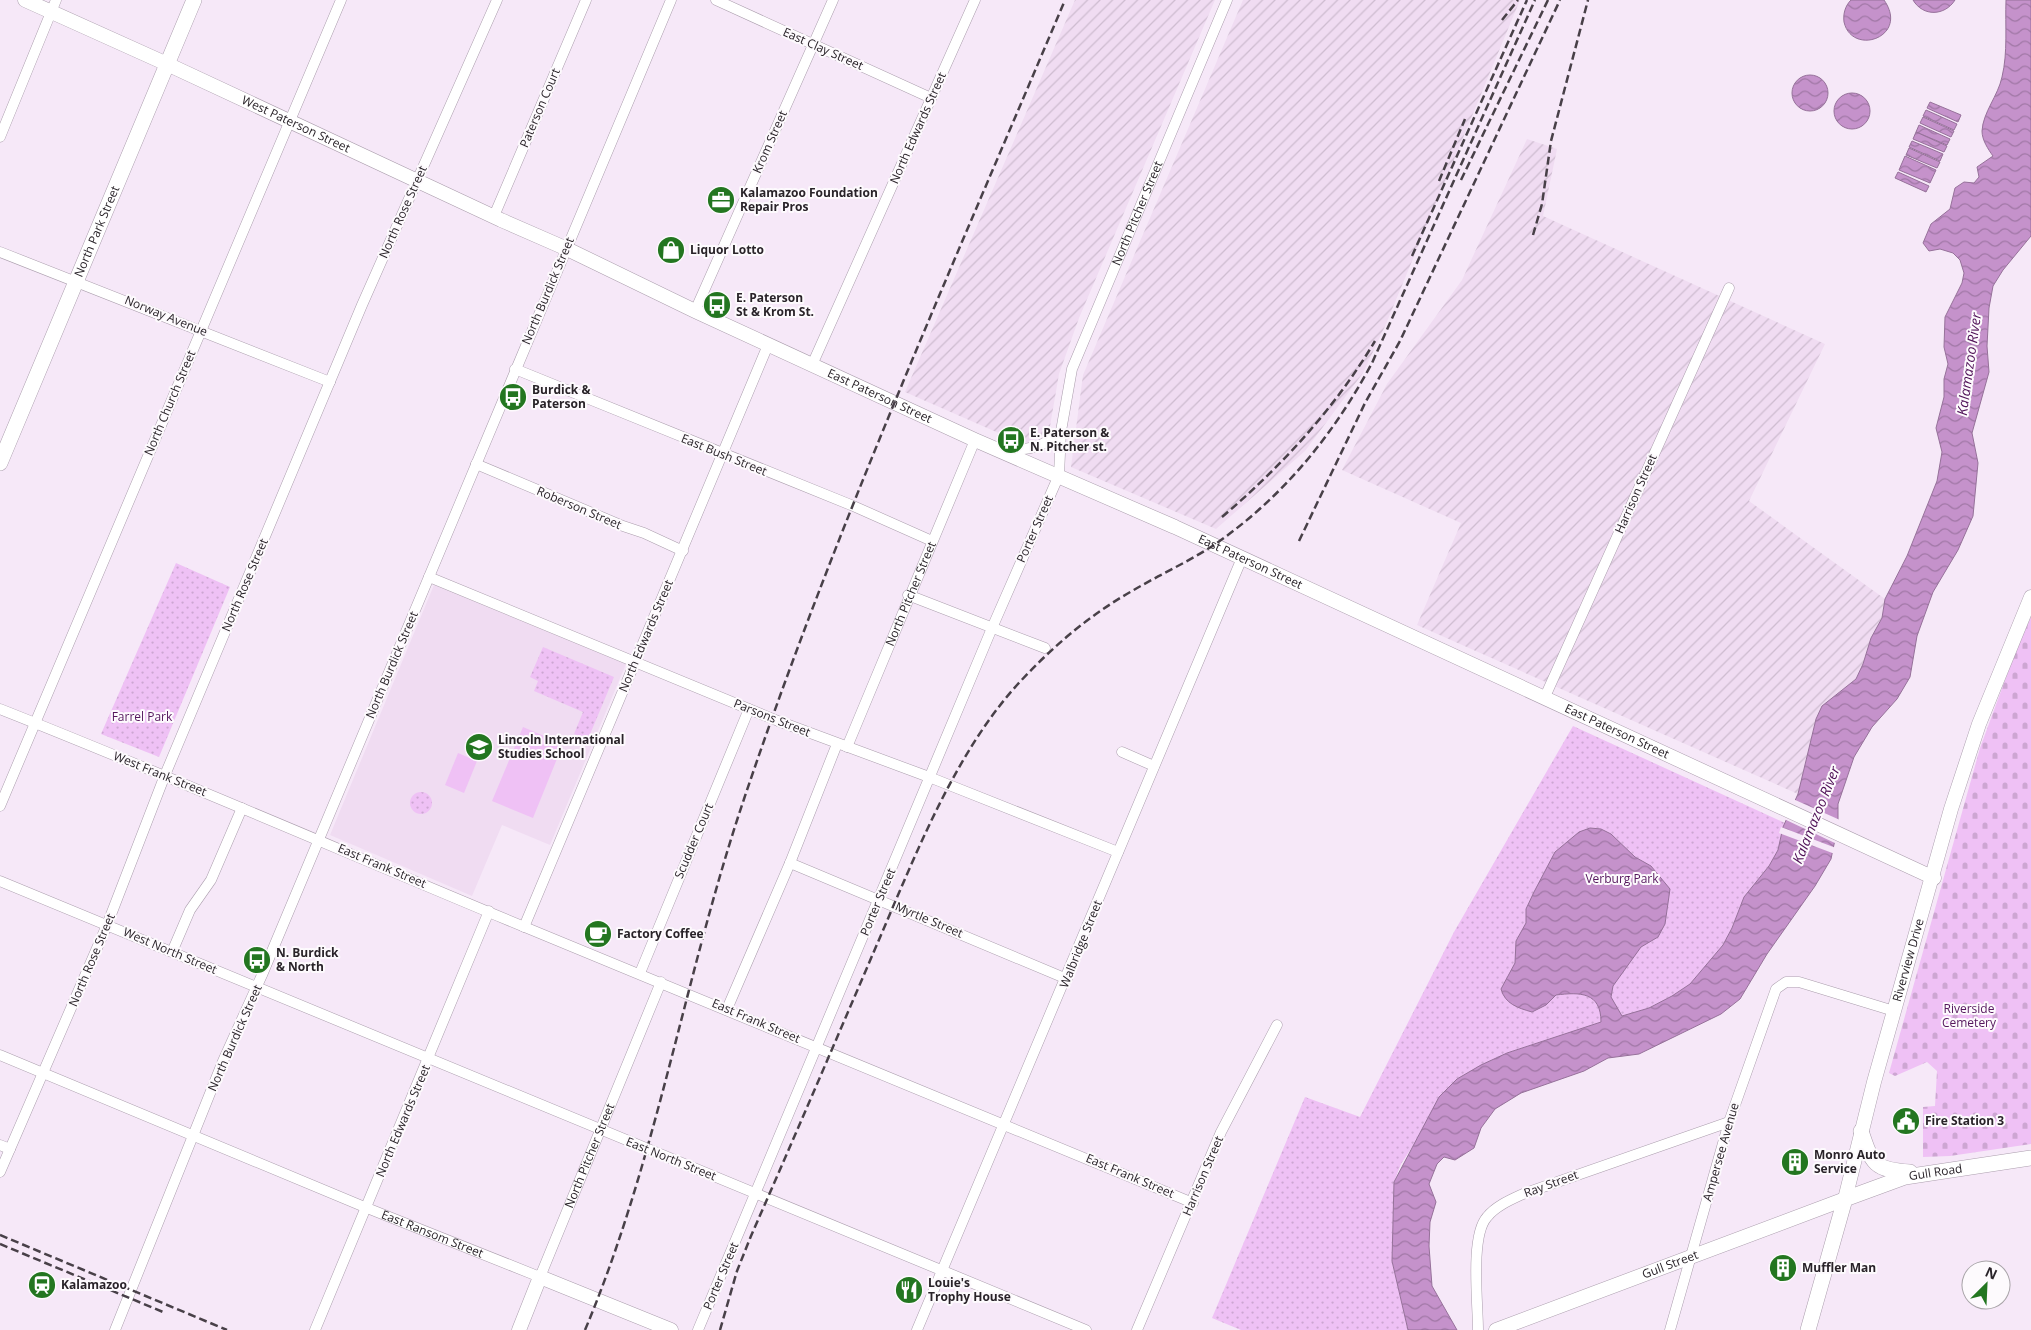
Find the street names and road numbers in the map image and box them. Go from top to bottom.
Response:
street label: East Clay Street [780,23,866,74]
street label: Paterson Court [515,66,564,150]
street label: North Edwards Street [885,69,950,186]
street label: West Paterson Street [239,91,353,156]
street label: Krom Street [748,108,791,176]
street label: North Pitcher Street [1107,158,1166,268]
street label: North Rose Street [375,163,431,261]
street label: North Park Street [70,183,123,280]
street label: North Burdick Street [517,235,578,347]
street label: Norway Avenue [122,291,210,340]
street label: North Church Street [140,348,199,458]
street label: East Paterson Street [825,364,935,427]
street label: East Bush Street [679,430,770,480]
street label: Harrison Street [1610,451,1661,536]
street label: Roberson Street [534,482,624,533]
street label: Porter Street [1012,492,1057,565]
street label: East Paterson Street [1195,530,1305,593]
street label: North Rose Street [217,536,272,634]
street label: North Pitcher Street [881,539,940,649]
street label: North Edwards Street [614,577,677,695]
street label: North Burdick Street [361,609,422,721]
street label: Parsons Street [731,694,813,741]
street label: East Paterson Street [1562,699,1672,762]
street label: West Frank Street [111,747,209,800]
street label: Scudder Court [670,800,717,881]
street label: East Frank Street [335,839,429,892]
street label: Porter Street [856,865,899,938]
street label: Walbridge Street [1055,897,1106,990]
street label: Myrtle Street [893,898,966,942]
street label: North Rose Street [64,911,119,1009]
street label: Riverview Drive [1888,916,1928,1003]
street label: West North Street [121,923,220,978]
street label: North Burdick Street [203,982,266,1094]
street label: East Frank Street [709,994,803,1047]
street label: North Edwards Street [371,1062,434,1180]
street label: North Pitcher Street [560,1100,618,1210]
street label: Ampersee Avenue [1698,1100,1743,1203]
street label: East North Street [624,1133,719,1184]
street label: Harrison Street [1178,1133,1227,1218]
street label: East Frank Street [1083,1149,1177,1202]
street label: Gull Road [1908,1159,1963,1184]
street label: Ray Street [1521,1166,1580,1201]
street label: East Ransom Street [379,1206,486,1262]
street label: Porter Street [699,1239,742,1312]
street label: Gull Street [1639,1246,1700,1282]

